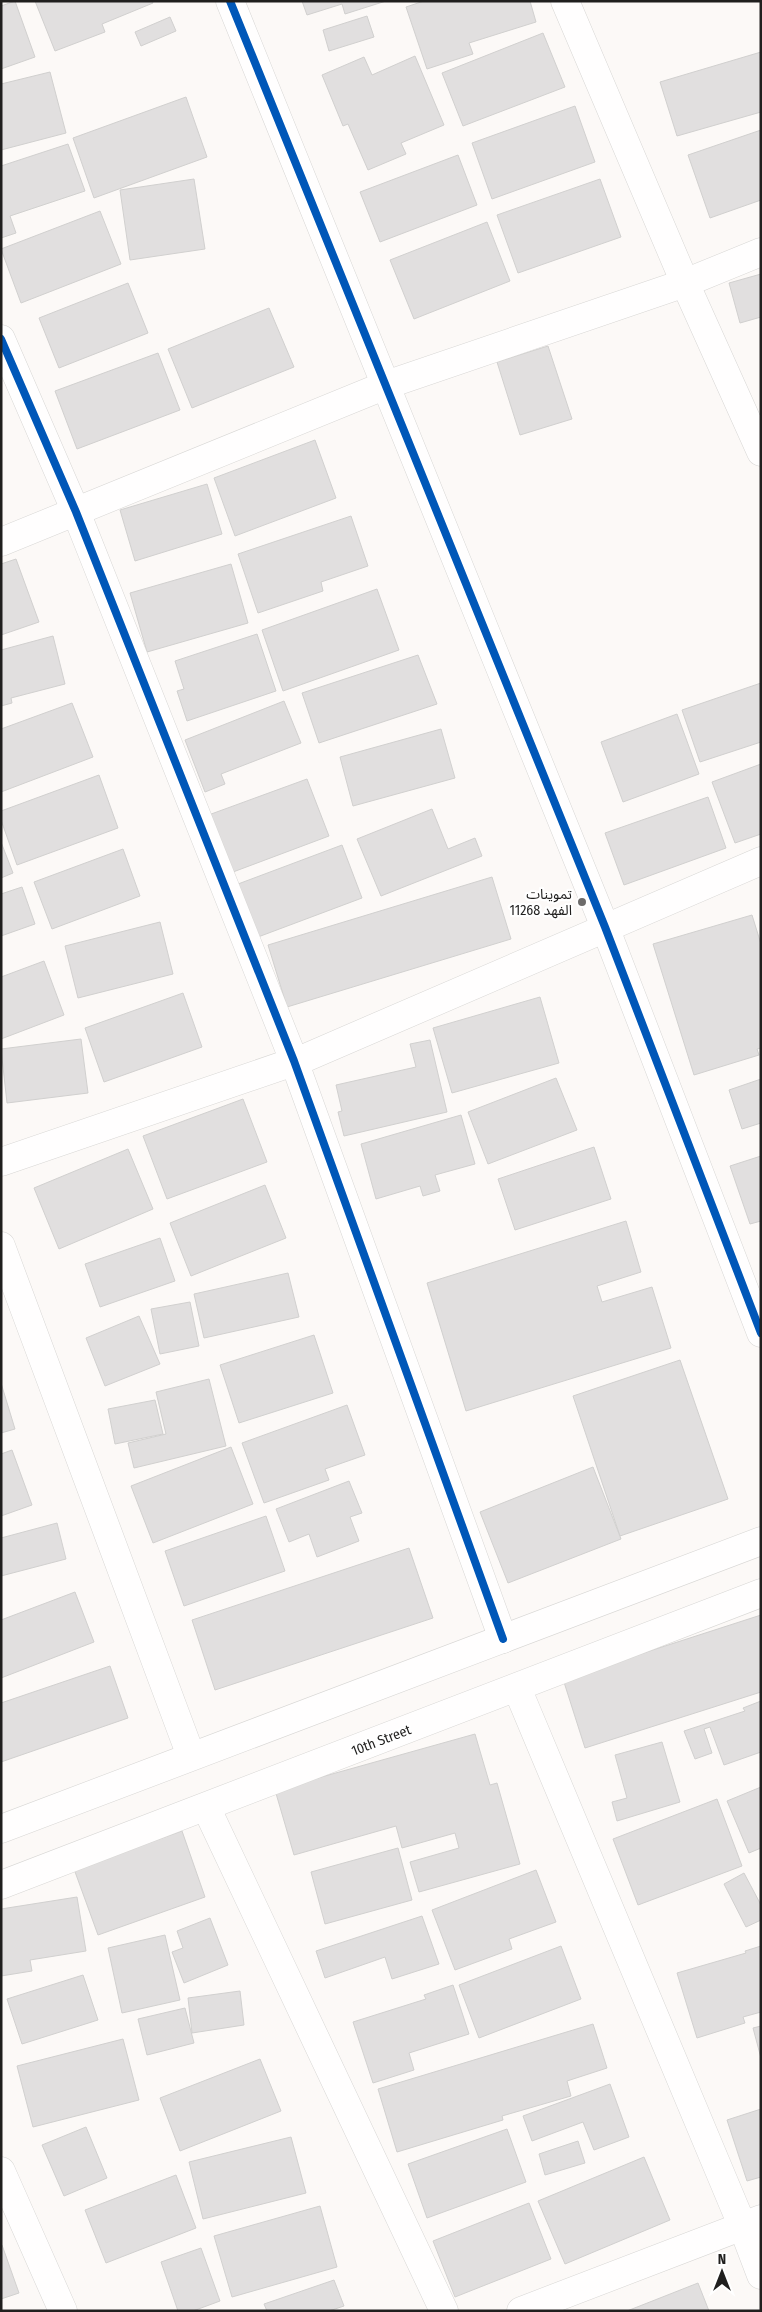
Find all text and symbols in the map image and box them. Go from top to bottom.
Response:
place label: تموينات الفهد 11268 [509,886,572,919]
marker: تموينات الفهد 11268 [576,896,588,908]
street label: 10th Street [349,1721,414,1760]
north arrow [697,2247,747,2297]
text: N [718,2251,726,2268]

